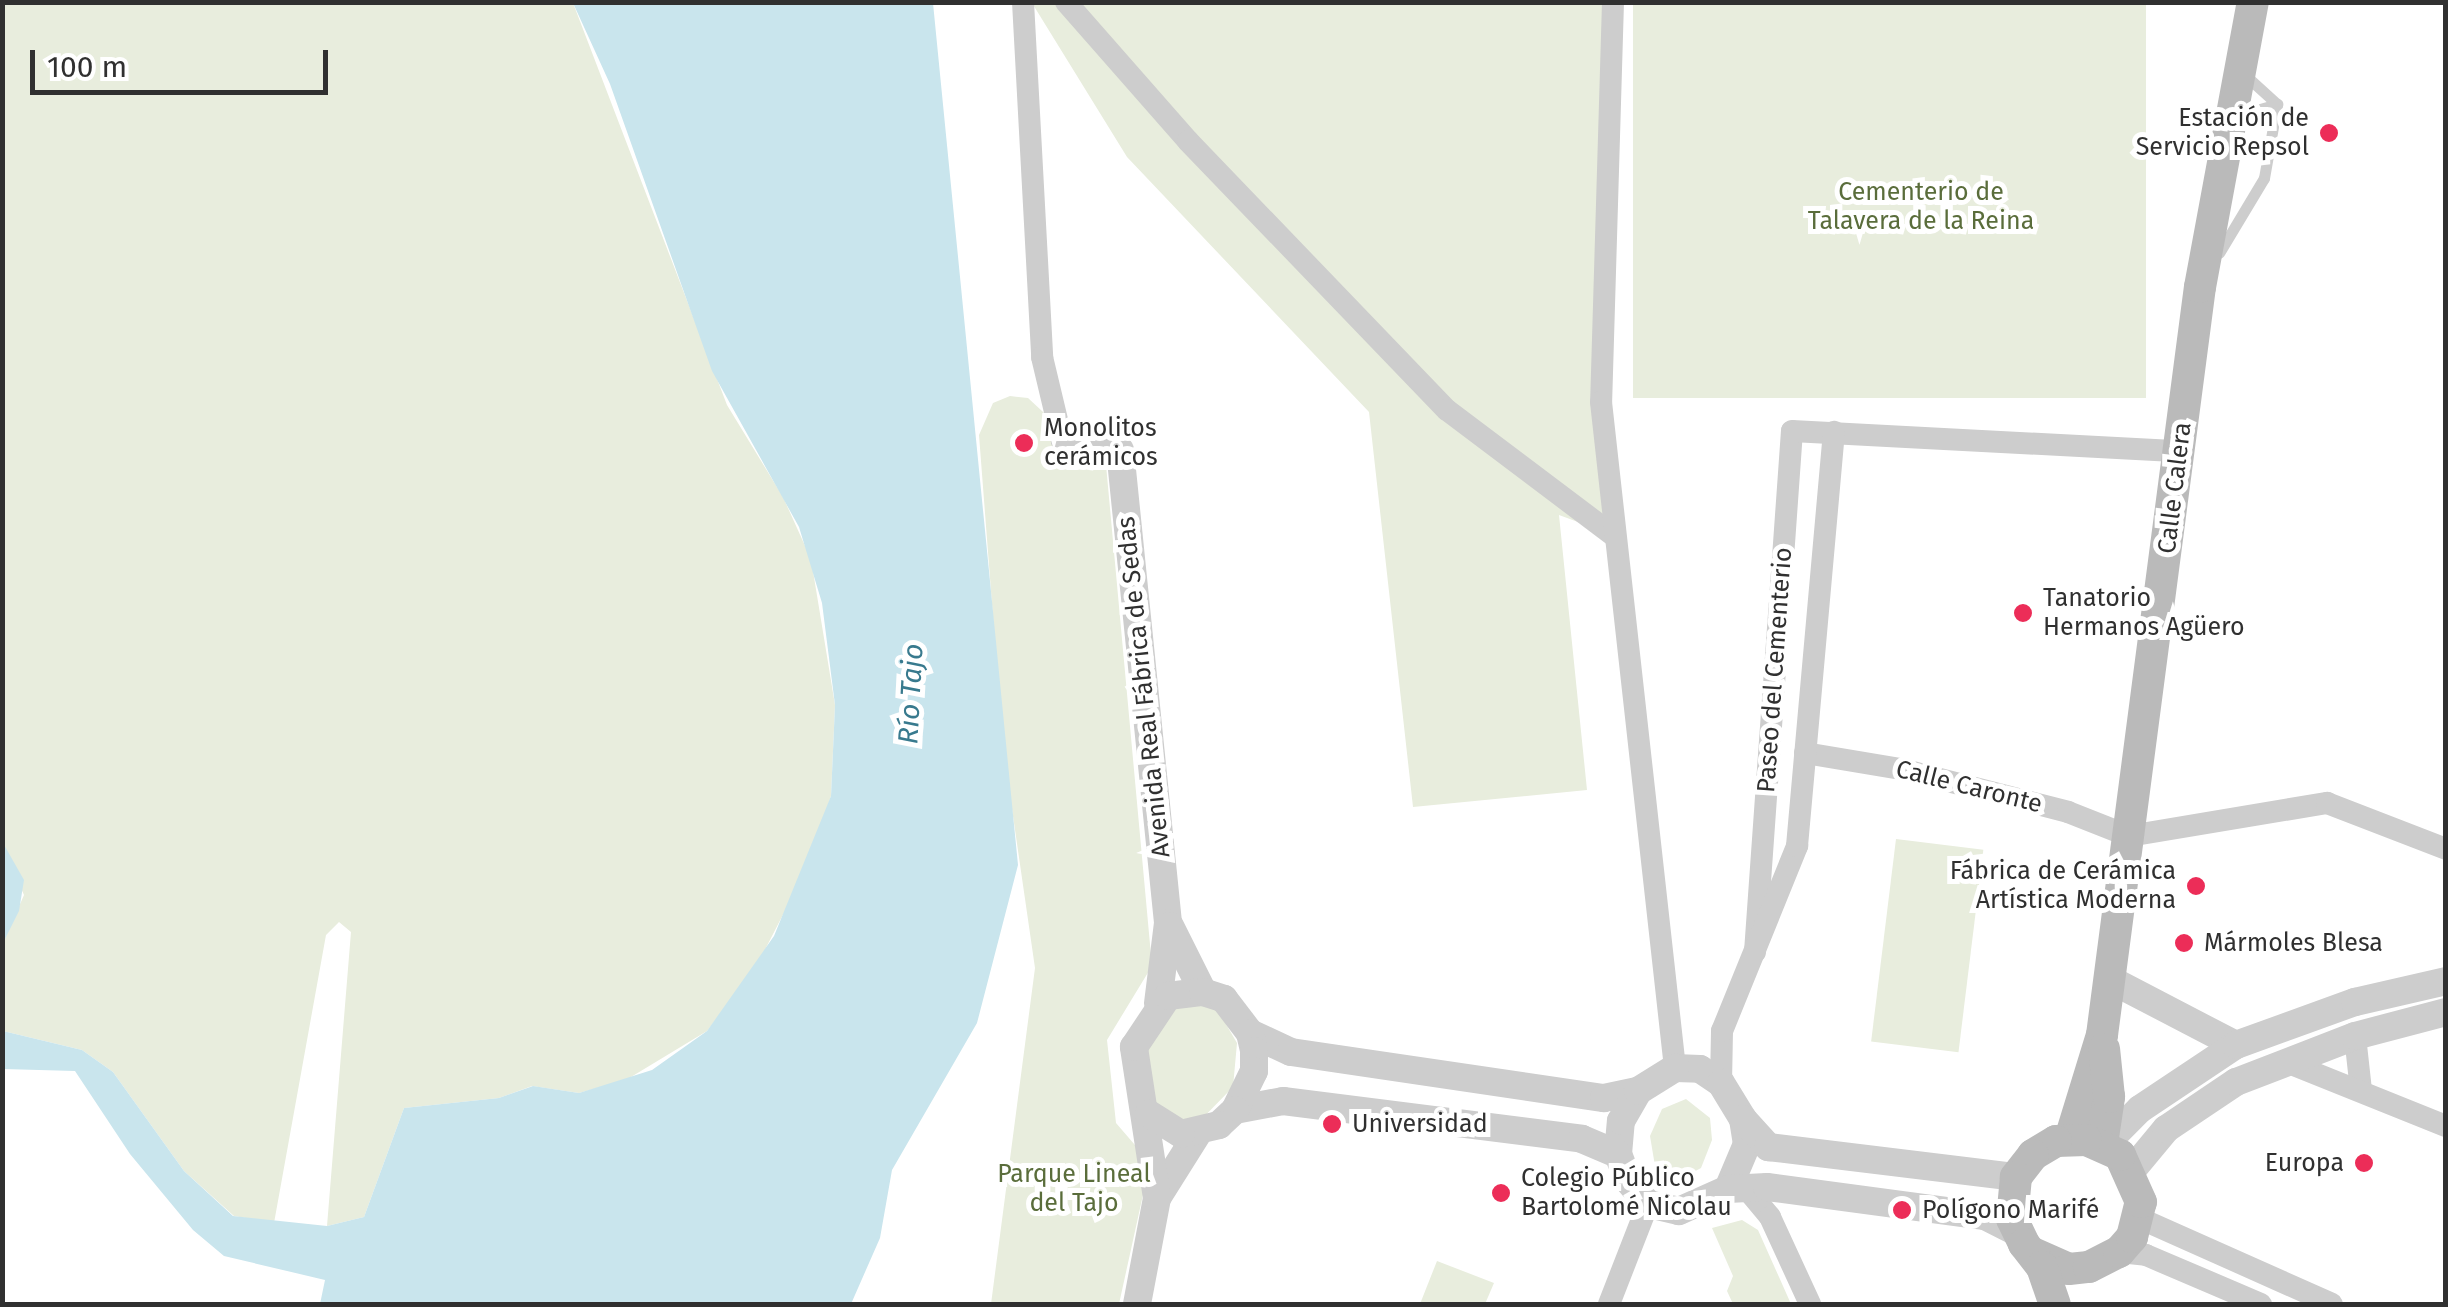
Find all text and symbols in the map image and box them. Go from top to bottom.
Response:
scale bar [35,30,332,92]
text: 100 m [47,49,127,85]
place label: Estación de Servicio Repsol [2136,104,2309,163]
marker: Estación de Servicio Repsol [2318,122,2340,144]
park label: Cementerio de Talavera de la Reina [1808,178,2034,237]
place label: Monolitos cerámicos [1044,414,1158,473]
street label: Calle Calera [2152,421,2198,555]
marker: Monolitos cerámicos [1013,432,1035,454]
street label: Avenida Real Fábrica de Sedas [1111,515,1177,859]
street label: Paseo del Cementerio [1751,546,1799,794]
place label: Tanatorio Hermanos Agüero [2043,584,2245,643]
marker: Tanatorio Hermanos Agüero [2012,602,2034,624]
water label: Río Tajo [892,643,930,745]
street label: Calle Caronte [1893,754,2045,820]
place label: Fábrica de Cerámica Artística Moderna [1950,857,2176,916]
marker: Fábrica de Cerámica Artística Moderna [2185,875,2207,897]
place label: Mármoles Blesa [2204,928,2383,958]
marker: Mármoles Blesa [2173,932,2195,954]
place label: Universidad [1352,1109,1488,1139]
marker: Universidad [1321,1113,1343,1135]
place label: Europa [2265,1148,2344,1178]
marker: Europa [2353,1152,2375,1174]
park label: Parque Lineal del Tajo [997,1160,1151,1219]
place label: Colegio Público Bartolomé Nicolau [1521,1164,1732,1223]
marker: Colegio Público Bartolomé Nicolau [1490,1182,1512,1204]
place label: Polígono Marifé [1922,1195,2099,1225]
marker: Polígono Marifé [1891,1199,1913,1221]

